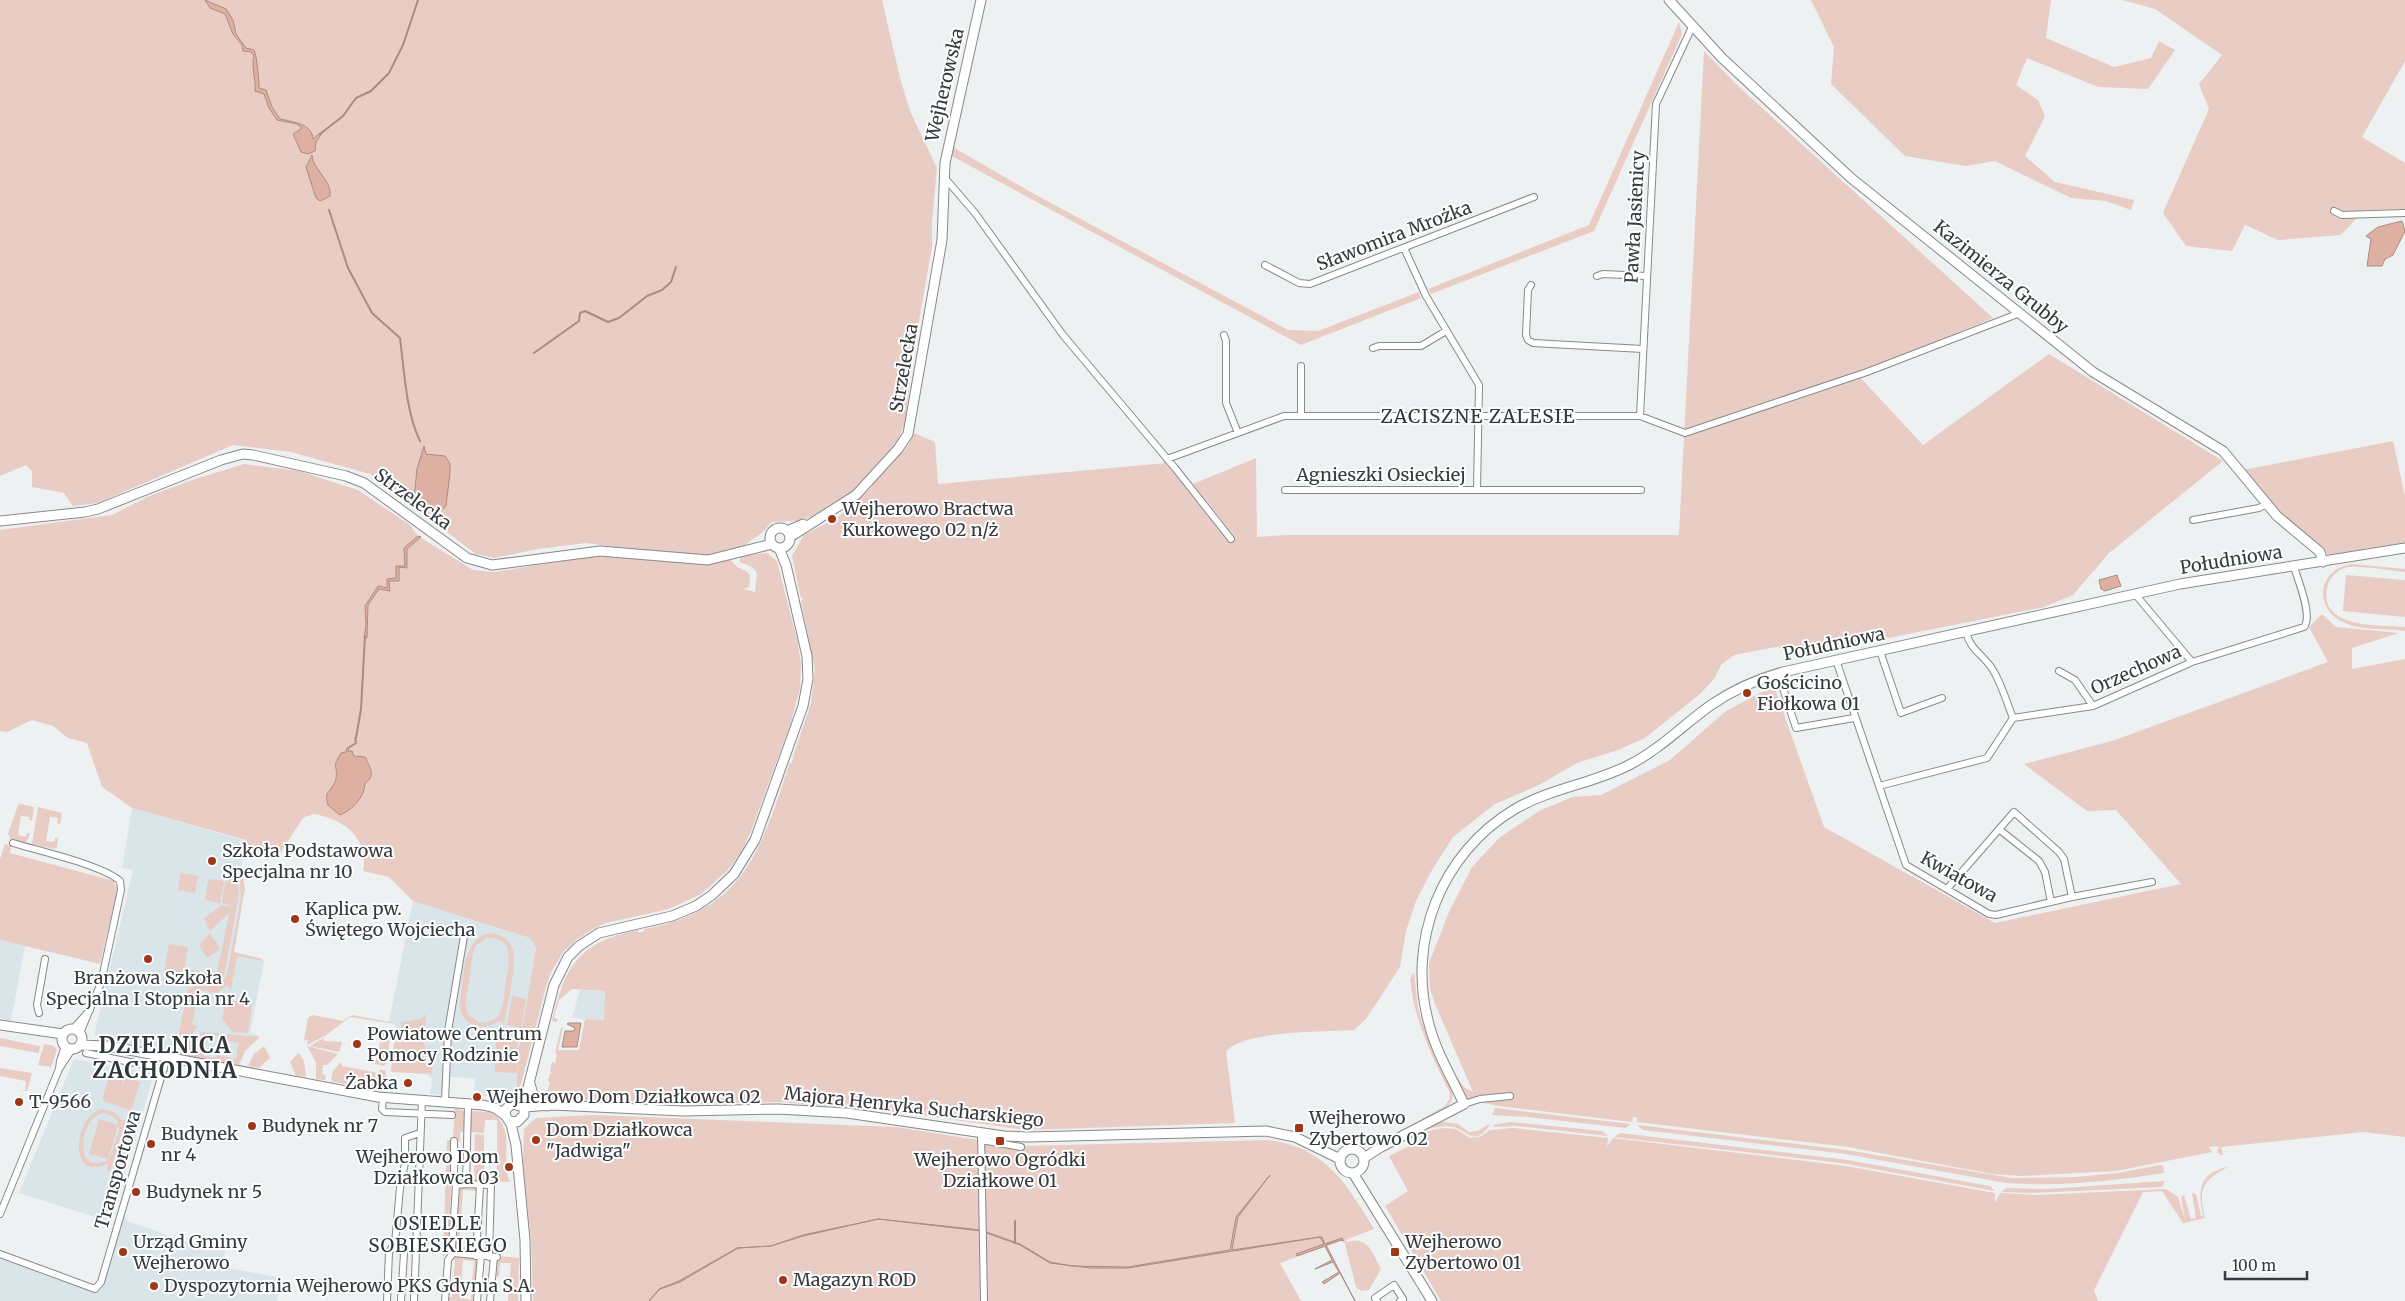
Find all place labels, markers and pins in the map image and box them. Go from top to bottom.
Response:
place label: Wejherowo Bractwa Kurkowego 02 n/ż [841,497,1014,541]
marker: Wejherowo Bractwa Kurkowego 02 n/ż [826,513,838,525]
place label: Gościcino Fiołkowa 01 [1757,671,1860,715]
marker: Gościcino Fiołkowa 01 [1741,687,1753,699]
place label: Szkoła Podstawowa Specjalna nr 10 [222,839,393,883]
marker: Szkoła Podstawowa Specjalna nr 10 [206,855,218,867]
place label: Kaplica pw. Świętego Wojciecha [305,897,476,941]
marker: Kaplica pw. Świętego Wojciecha [289,913,301,925]
marker: Branżowa Szkoła Specjalna I Stopnia nr 4 [142,953,154,965]
place label: Branżowa Szkoła Specjalna I Stopnia nr 4 [46,966,250,1010]
place label: Powiatowe Centrum Pomocy Rodzinie [367,1022,542,1066]
marker: Powiatowe Centrum Pomocy Rodzinie [351,1038,363,1050]
place label: Żabka [345,1071,398,1094]
marker: Żabka [402,1077,414,1089]
place label: Wejherowo Dom Działkowca 02 [486,1085,761,1108]
place label: T-9566 [29,1090,91,1113]
marker: Wejherowo Dom Działkowca 02 [471,1091,483,1103]
marker: T-9566 [13,1096,25,1108]
place label: Wejherowo Zybertowo 02 [1308,1106,1428,1150]
place label: Budynek nr 7 [262,1114,378,1137]
place label: Dom Działkowca "Jadwiga" [546,1118,693,1162]
marker: Budynek nr 7 [246,1120,258,1132]
place label: Budynek nr 4 [161,1122,239,1166]
marker: Wejherowo Zybertowo 02 [1293,1122,1305,1134]
marker: Dom Działkowca "Jadwiga" [530,1134,542,1146]
marker: Wejherowo Ogródki Działkowe 01 [994,1135,1006,1147]
marker: Budynek nr 4 [145,1138,157,1150]
place label: Wejherowo Dom Działkowca 03 [355,1145,499,1189]
place label: Wejherowo Ogródki Działkowe 01 [913,1148,1086,1192]
marker: Wejherowo Dom Działkowca 03 [503,1161,515,1173]
place label: Budynek nr 5 [146,1180,262,1203]
marker: Budynek nr 5 [130,1186,142,1198]
place label: Urząd Gminy Wejherowo [132,1230,248,1274]
place label: Wejherowo Zybertowo 01 [1404,1230,1521,1274]
marker: Urząd Gminy Wejherowo [117,1246,129,1258]
marker: Wejherowo Zybertowo 01 [1389,1246,1401,1258]
place label: Magazyn ROD [793,1268,916,1291]
place label: Dyspozytornia Wejherowo PKS Gdynia S.A. [164,1274,535,1297]
marker: Magazyn ROD [777,1274,789,1286]
marker: Dyspozytornia Wejherowo PKS Gdynia S.A. [148,1280,160,1292]

